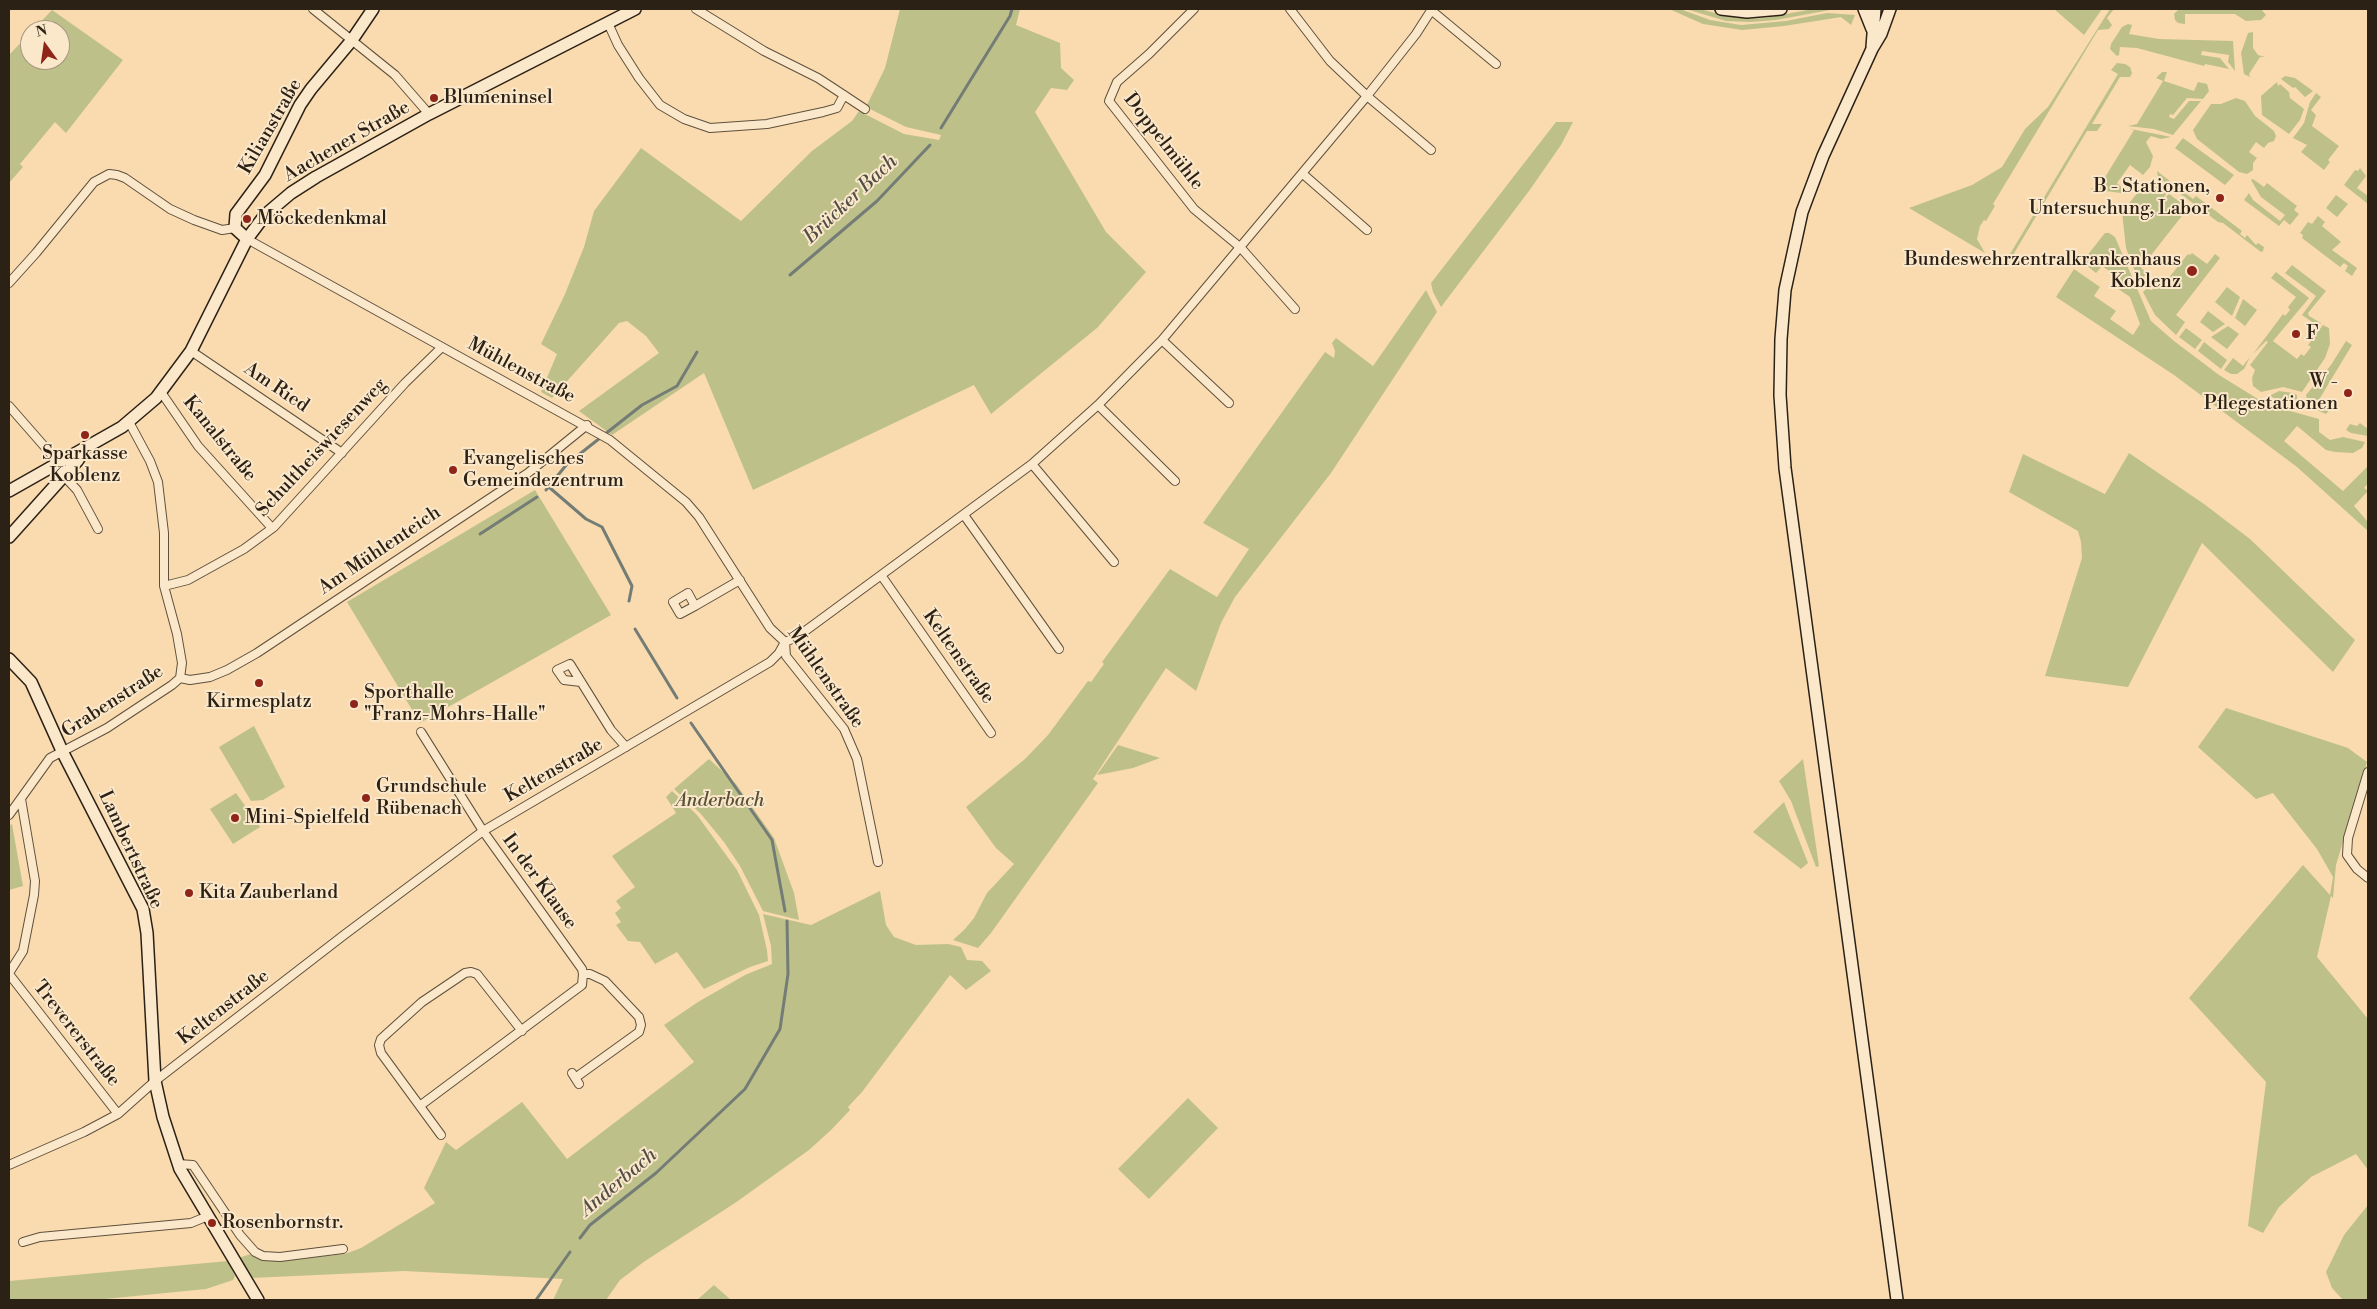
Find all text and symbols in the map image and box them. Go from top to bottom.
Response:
north arrow [20,20,70,70]
text: N [34,21,49,41]
street label: Kilianstraße [235,75,307,179]
place label: Blumeninsel [444,87,553,109]
street label: Doppelmühle [1118,89,1208,195]
marker: Blumeninsel [428,92,440,104]
street label: Aachener Straße [280,97,414,187]
water label: Brücker Bach [799,150,903,250]
place label: B - Stationen, Untersuchung, Labor [2029,176,2210,220]
marker: B - Stationen, Untersuchung, Labor [2214,192,2226,204]
place label: Möckedenkmal [257,208,387,230]
marker: Möckedenkmal [241,213,253,225]
place label: Bundeswehrzentralkrankenhaus Koblenz [1904,249,2181,293]
marker: Bundeswehrzentralkrankenhaus Koblenz [2185,264,2199,278]
place label: F [2306,323,2319,345]
marker: F [2290,328,2302,340]
street label: Mühlenstraße [463,333,579,409]
street label: Am Ried [239,358,313,418]
place label: W - Pflegestationen [2204,371,2338,415]
street label: Schultheiswiesenweg [252,374,392,522]
marker: W - Pflegestationen [2342,387,2354,399]
street label: Kanalstraße [177,391,261,487]
marker: Sparkasse Koblenz [79,429,91,441]
place label: Sparkasse Koblenz [42,443,128,487]
place label: Evangelisches Gemeindezentrum [463,448,624,492]
marker: Evangelisches Gemeindezentrum [447,464,459,476]
street label: Am Mühlenteich [315,502,445,600]
street label: Keltenstraße [917,606,999,708]
street label: Mühlenstraße [782,623,868,733]
street label: Grabenstraße [58,661,168,743]
marker: Kirmesplatz [253,677,265,689]
place label: Sporthalle "Franz-Mohrs-Halle" [364,682,545,726]
place label: Kirmesplatz [206,691,312,713]
marker: Sporthalle "Franz-Mohrs-Halle" [348,698,360,710]
street label: Keltenstraße [501,734,607,808]
place label: Grundschule Rübenach [376,776,487,820]
street label: Lambertstraße [93,787,167,913]
park label: Anderbach [676,790,764,812]
marker: Grundschule Rübenach [360,792,372,804]
place label: Mini-Spielfeld [245,807,370,829]
marker: Mini-Spielfeld [229,812,241,824]
street label: In der Klause [497,830,581,934]
place label: Kita Zauberland [199,882,338,904]
marker: Kita Zauberland [183,887,195,899]
street label: Keltenstraße [174,965,274,1051]
street label: Trevererstraße [28,977,124,1091]
water label: Anderbach [576,1144,662,1222]
place label: Rosenbornstr. [222,1212,343,1234]
marker: Rosenbornstr. [206,1217,218,1229]

